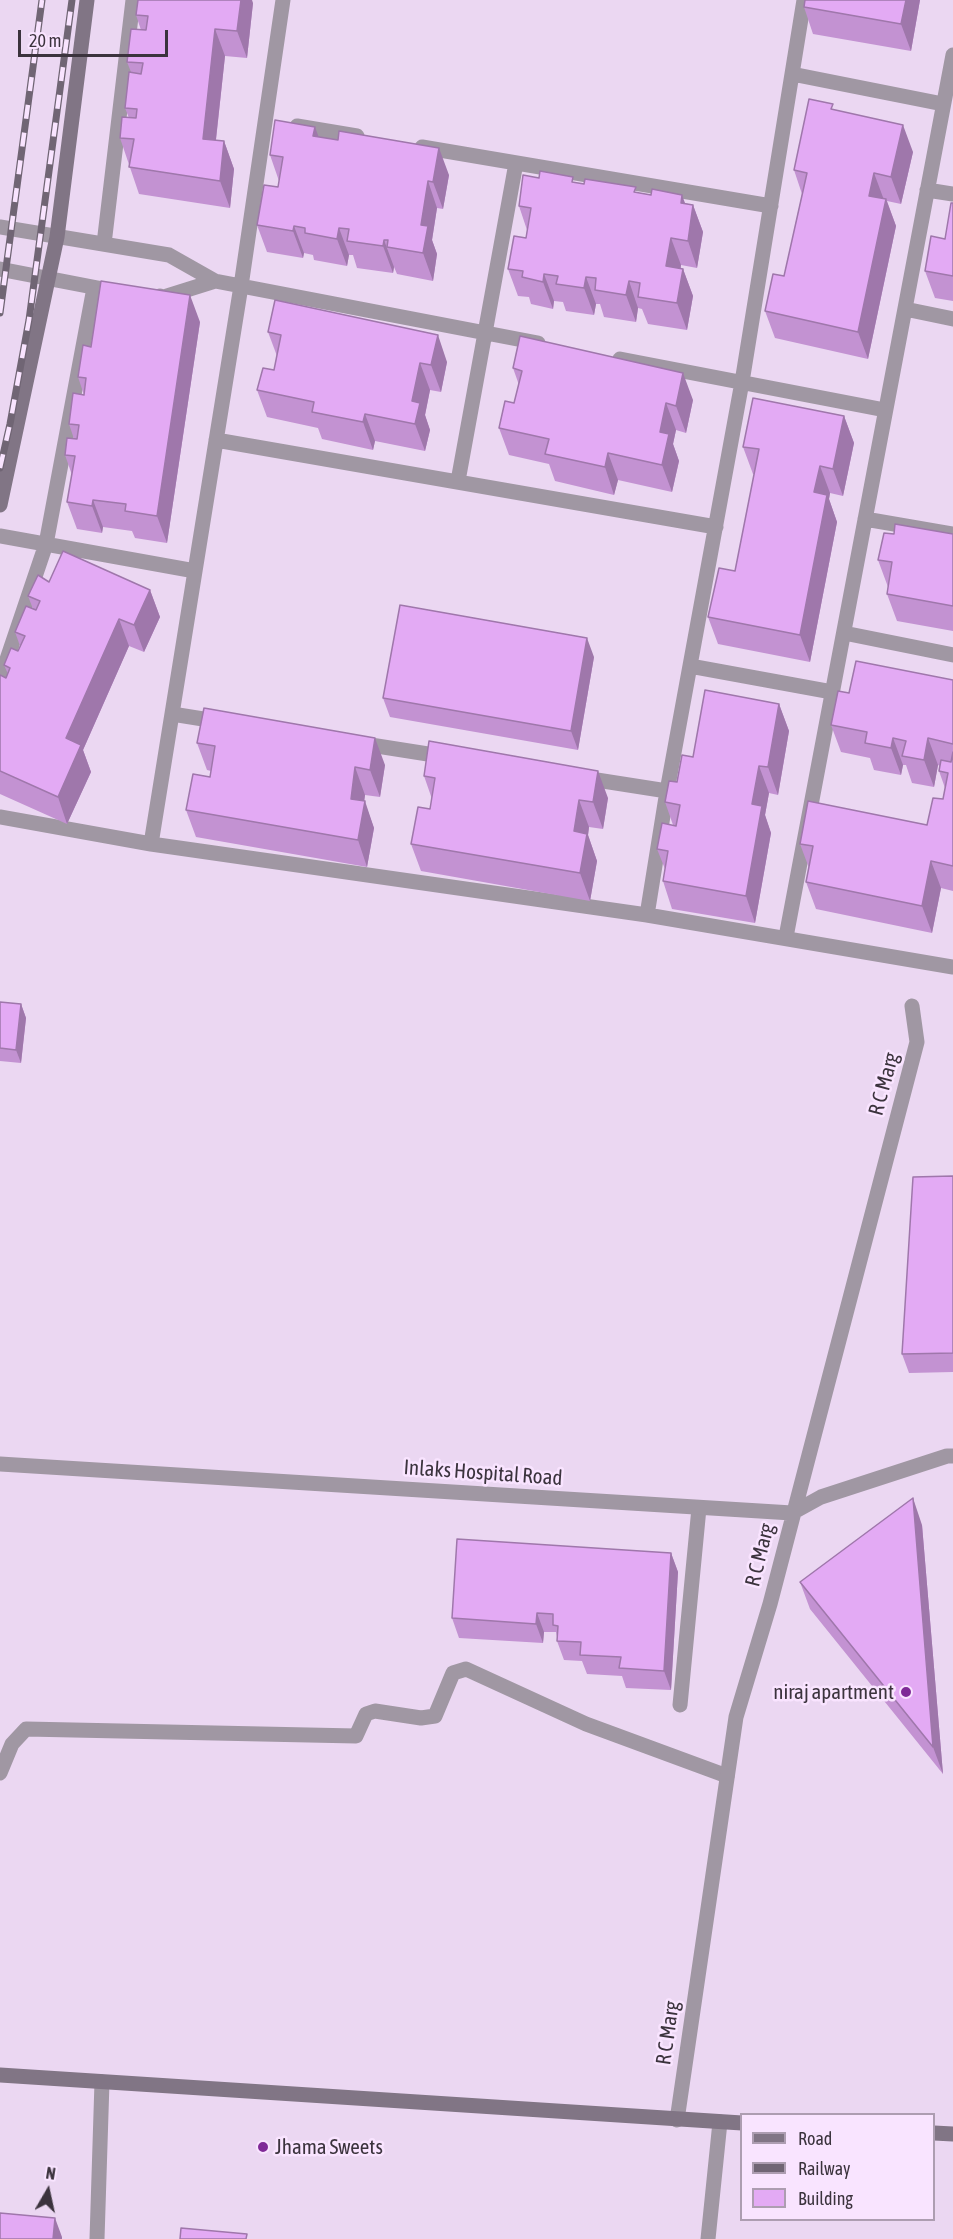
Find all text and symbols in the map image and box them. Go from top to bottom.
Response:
scale bar [21,18,171,56]
text: 20 m [29,30,61,51]
street label: R C Marg [864,1050,904,1118]
street label: Inlaks Hospital Road [403,1455,563,1491]
street label: R C Marg [740,1521,780,1589]
place label: niraj apartment [773,1679,894,1705]
marker: niraj apartment [899,1685,913,1699]
street label: R C Marg [651,1999,685,2067]
legend [740,2113,935,2221]
text: Road [798,2128,832,2149]
place label: Jhama Sweets [275,2134,383,2160]
marker: Jhama Sweets [256,2140,270,2154]
text: Railway [798,2158,850,2179]
north arrow [18,2161,78,2221]
text: N [45,2164,57,2183]
text: Building [798,2188,853,2209]

